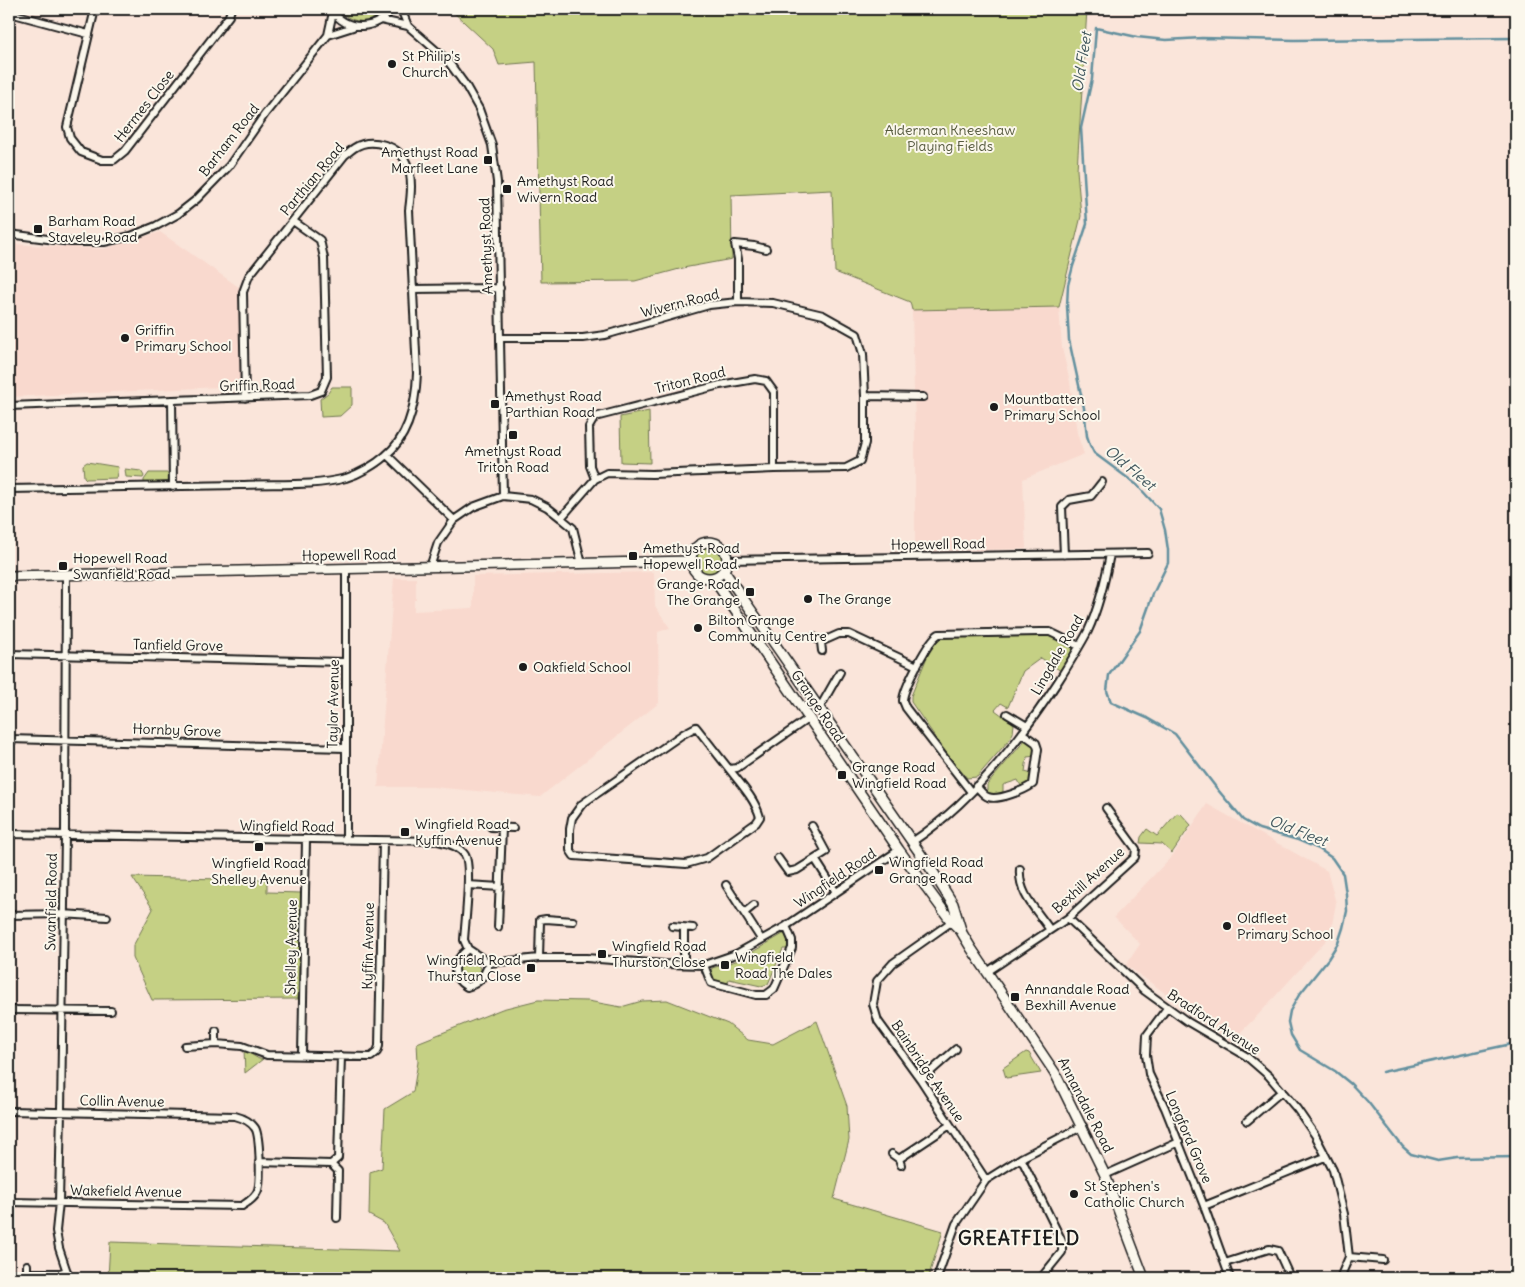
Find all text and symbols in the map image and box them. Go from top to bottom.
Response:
water label: Old Fleet [1067,29,1096,93]
place label: St Philip's Church [402,47,460,81]
marker: St Philip's Church [386,58,398,70]
street label: Hermes Close [110,66,178,146]
street label: Barham Road [195,100,263,180]
park label: Alderman Kneeshaw Playing Fields [885,121,1015,155]
street label: Parthian Road [276,139,348,219]
place label: Amethyst Road Marfleet Lane [381,143,478,177]
marker: Amethyst Road Marfleet Lane [482,154,494,166]
place label: Amethyst Road Wivern Road [517,172,614,206]
marker: Amethyst Road Wivern Road [501,183,513,195]
street label: Amethyst Road [475,197,497,295]
place label: Barham Road Staveley Road [48,212,137,246]
marker: Barham Road Staveley Road [32,223,44,235]
street label: Wivern Road [639,285,721,321]
place label: Griffin Primary School [135,321,231,355]
marker: Griffin Primary School [119,332,131,344]
street label: Triton Road [653,363,727,397]
street label: Griffin Road [219,375,295,395]
place label: Amethyst Road Parthian Road [505,387,602,421]
place label: Mountbatten Primary School [1004,390,1100,424]
marker: Amethyst Road Parthian Road [489,398,501,410]
marker: Mountbatten Primary School [988,401,1000,413]
marker: Amethyst Road Triton Road [507,429,519,441]
water label: Old Fleet [1101,441,1161,496]
place label: Amethyst Road Triton Road [465,442,561,476]
street label: Hopewell Road [891,534,985,554]
place label: Amethyst Road Hopewell Road [643,539,740,573]
street label: Hopewell Road [302,545,396,565]
place label: Hopewell Road Swanfield Road [73,549,170,583]
marker: Amethyst Road Hopewell Road [627,550,639,562]
marker: Hopewell Road Swanfield Road [57,560,69,572]
place label: Grange Road The Grange [657,575,740,609]
marker: Grange Road The Grange [744,586,756,598]
place label: The Grange [818,590,891,608]
marker: The Grange [802,593,814,605]
place label: Bilton Grange Community Centre [708,611,827,645]
street label: Lingdale Road [1027,612,1087,698]
marker: Bilton Grange Community Centre [692,622,704,634]
street label: Tanfield Grove [133,635,223,655]
place label: Oakfield School [533,658,631,676]
street label: Taylor Avenue [323,659,343,749]
marker: Oakfield School [517,661,529,673]
street label: Grange Road [787,666,849,746]
street label: Hornby Grove [132,719,222,741]
place label: Grange Road Wingfield Road [852,758,947,792]
marker: Grange Road Wingfield Road [836,769,848,781]
water label: Old Fleet [1267,811,1332,851]
place label: Wingfield Road Kyffin Avenue [415,815,510,849]
street label: Wingfield Road [240,816,334,836]
marker: Wingfield Road Kyffin Avenue [399,826,411,838]
marker: Wingfield Road Shelley Avenue [253,841,265,853]
street label: Bexhill Avenue [1048,843,1128,917]
street label: Wingfield Road [791,844,879,912]
street label: Swanfield Road [41,853,61,951]
place label: Wingfield Road Grange Road [889,853,984,887]
place label: Wingfield Road Shelley Avenue [211,854,307,888]
marker: Wingfield Road Grange Road [873,864,885,876]
street label: Shelley Avenue [281,899,301,995]
street label: Kyffin Avenue [358,902,378,990]
place label: Oldfleet Primary School [1237,909,1333,943]
marker: Oldfleet Primary School [1221,920,1233,932]
place label: Wingfield Road Thurston Close [612,937,707,971]
marker: Wingfield Road Thurston Close [596,948,608,960]
place label: Wingfield Road The Dales [735,948,832,982]
place label: Wingfield Road Thurstan Close [426,951,521,985]
marker: Wingfield Road The Dales [719,959,731,971]
marker: Wingfield Road Thurstan Close [525,962,537,974]
place label: Annandale Road Bexhill Avenue [1025,980,1129,1014]
street label: Bradford Avenue [1164,985,1264,1059]
marker: Annandale Road Bexhill Avenue [1009,991,1021,1003]
street label: Bainbridge Avenue [887,1017,969,1125]
street label: Annandale Road [1054,1054,1118,1156]
street label: Longford Grove [1161,1088,1217,1186]
street label: Collin Avenue [79,1091,165,1111]
place label: St Stephen's Catholic Church [1084,1177,1185,1211]
street label: Wakefield Avenue [70,1181,182,1201]
marker: St Stephen's Catholic Church [1068,1188,1080,1200]
district label: GREATFIELD [958,1226,1080,1250]

